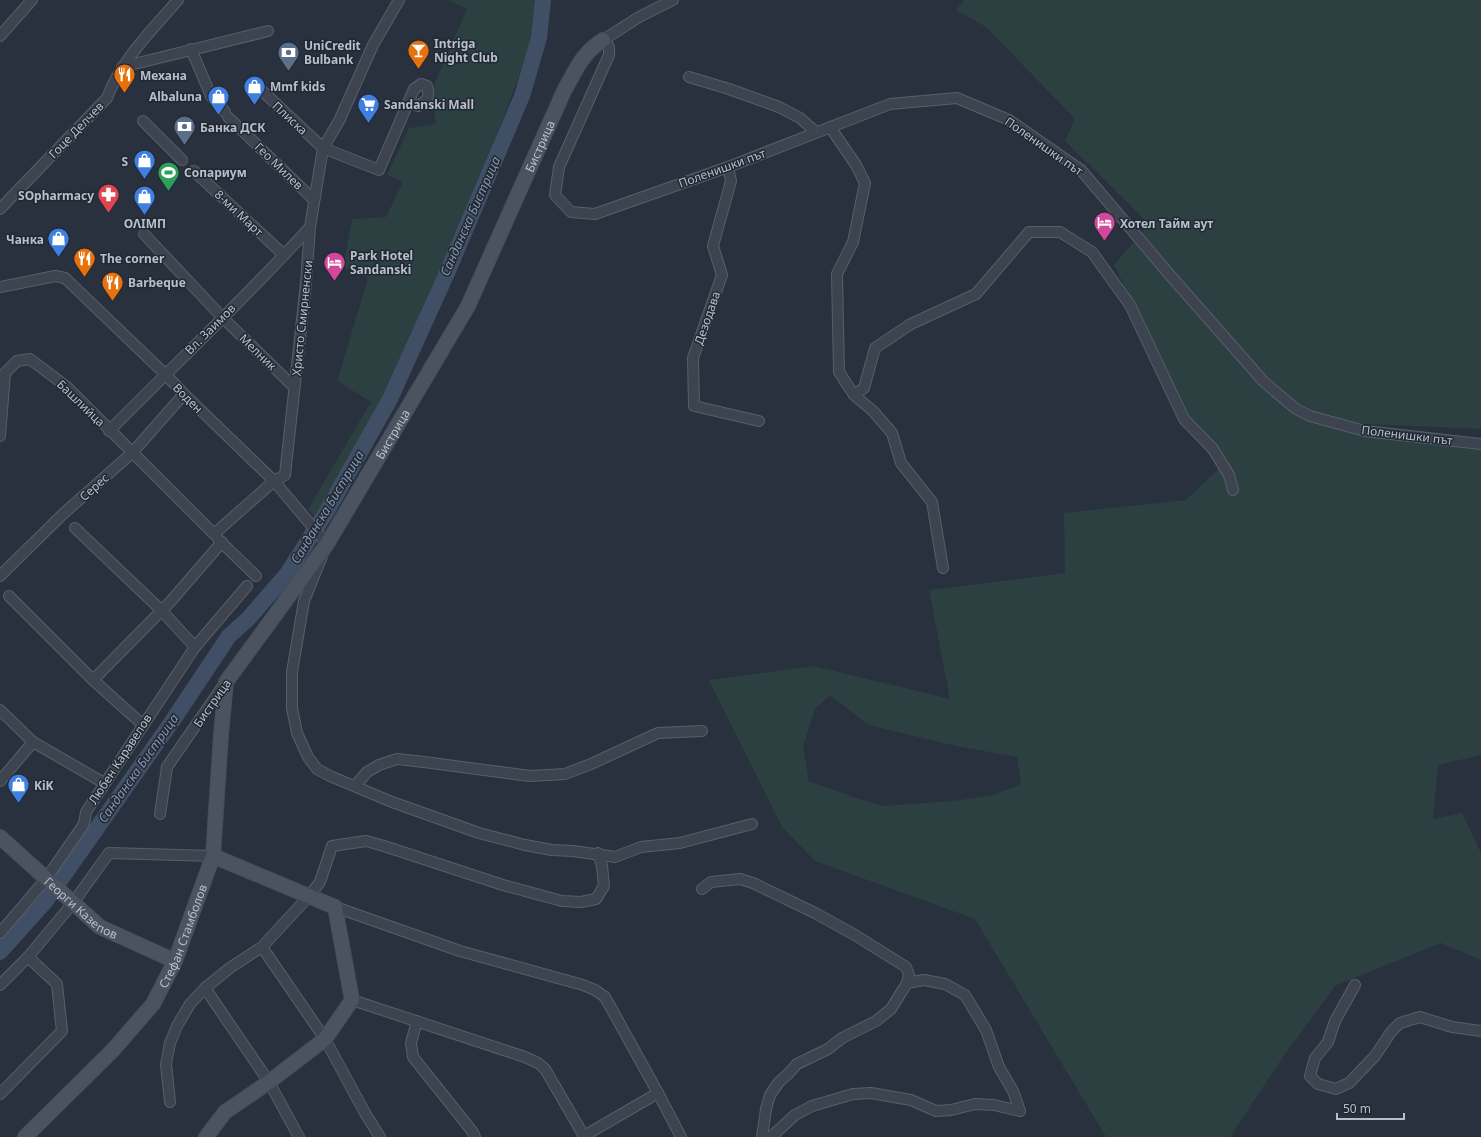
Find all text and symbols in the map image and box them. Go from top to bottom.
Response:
place label: Intriga Night Club [434,35,498,66]
place label: UniCredit Bulbank [304,37,361,68]
bar icon: Intriga Night Club [405,37,431,70]
bank icon: UniCredit Bulbank [275,39,301,72]
restaurant icon: Механа [111,62,137,95]
place label: Механа [140,67,187,84]
shop icon: Mmf kids [241,73,267,106]
place label: Mmf kids [270,78,325,95]
shop icon: Albaluna [205,83,231,116]
place label: Albaluna [149,88,202,105]
supermarket icon: Sandanski Mall [356,91,382,124]
place label: Sandanski Mall [384,96,474,113]
street label: Плиска [269,97,311,139]
street label: Гоце Делчев [45,98,108,162]
street label: Поленишки път [1002,113,1087,179]
bank icon: Банка ДСК [172,114,198,147]
street label: Бистрица [520,117,558,175]
place label: Банка ДСК [200,119,266,136]
street label: Гео Милев [251,139,307,194]
street label: Поленишки път [676,144,768,192]
shop icon: S [131,148,157,181]
place label: S [121,153,128,170]
water label: Санданска Бистрица [436,153,505,279]
sports icon: Сопариум [156,159,182,192]
place label: Сопариум [184,164,247,181]
pharmacy icon: SOpharmacy [96,182,122,215]
shop icon: ΟΛΙΜΠ [132,183,158,216]
street label: 8-ми Март [211,186,267,240]
place label: SOpharmacy [18,187,94,204]
hotel icon: Хотел Тайм аут [1092,210,1118,243]
place label: ΟΛΙΜΠ [124,215,166,232]
place label: Хотел Тайм аут [1120,215,1213,232]
shop icon: Чанка [46,226,72,259]
place label: Чанка [6,231,44,248]
restaurant icon: The corner [72,245,98,278]
place label: Park Hotel Sandanski [350,247,413,278]
hotel icon: Park Hotel Sandanski [321,249,347,282]
place label: The corner [100,250,165,267]
street label: Христо Смирненски [287,259,317,377]
restaurant icon: Barbeque [99,269,125,302]
place label: Barbeque [128,274,186,291]
street label: Дезодава [690,289,724,347]
street label: Вл. Заимов [181,300,239,358]
street label: Мелник [236,330,281,374]
street label: Башлийца [53,376,109,430]
street label: Воден [169,379,207,417]
street label: Бистрица [371,406,414,462]
street label: Поленишки път [1360,421,1454,449]
water label: Санданска Бистрица [286,447,368,567]
street label: Серес [76,469,112,505]
street label: Бистрица [189,676,235,730]
water label: Санданска Бистрица [94,709,183,826]
street label: Любен Каравелов [84,710,156,807]
shop icon: KiK [5,772,31,805]
place label: KiK [34,777,54,794]
street label: Георги Казепов [41,873,121,943]
street label: Стефан Стамболов [154,882,211,991]
scale bar [1337,1095,1404,1121]
text: 50 m [1343,1100,1371,1117]

